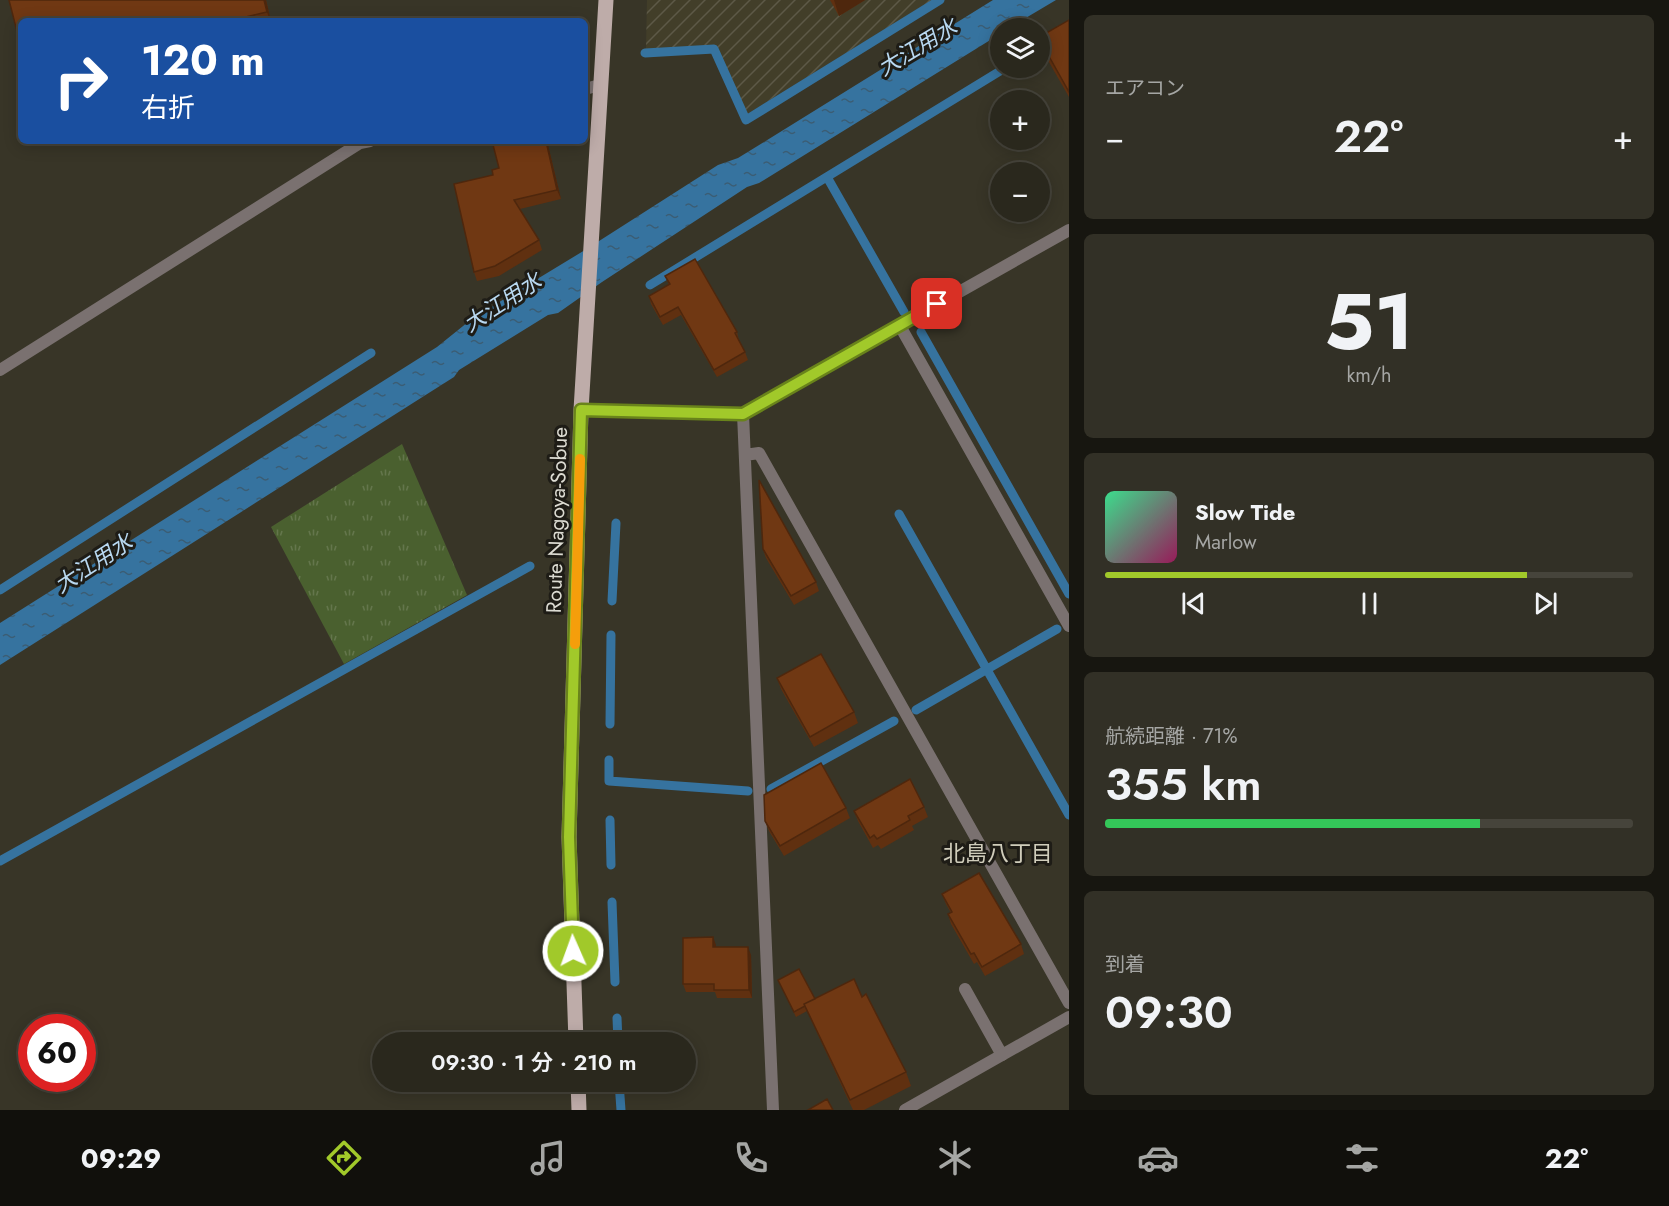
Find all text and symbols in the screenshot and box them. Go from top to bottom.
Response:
water label: 大江用水 [871,10,965,83]
map controls [990,18,1050,222]
button: layers [990,18,1050,78]
text: 120 m [141,30,265,91]
icon: right [42,42,120,120]
text: エアコン [1105,74,1185,103]
text: 右折 [141,88,195,127]
button: + [990,90,1050,150]
text: 22° [1334,104,1403,169]
text: − [1105,114,1124,161]
text: + [1613,114,1633,161]
button: − [990,162,1050,222]
water label: 大江用水 [456,264,549,339]
text: 51 [1324,266,1414,378]
pin [911,278,962,329]
icon: arrive [920,287,953,320]
text: km/h [1346,361,1392,390]
street label: Route Nagoya-Sobue [539,426,575,614]
text: Slow Tide [1195,496,1295,528]
water label: 大江用水 [47,525,140,600]
text: Marlow [1195,528,1257,557]
icon: previous [1177,587,1210,620]
icon: pause [1353,587,1386,620]
icon: next [1529,587,1562,620]
text: 航続距離 · 71% [1105,722,1238,751]
text: 355 km [1105,752,1262,817]
district label: 北島八丁目 [943,837,1053,869]
position arrow [541,919,605,983]
text: 到着 [1105,950,1145,979]
text: 09:30 [1105,980,1233,1045]
speed limit sign: 60 [18,1014,96,1092]
text: 09:30 · 1 分 · 210 m [431,1046,637,1078]
icon: directions [323,1137,365,1179]
icon: music [527,1137,569,1179]
icon: phone [730,1137,772,1179]
icon: climate [934,1137,976,1179]
icon: car [1137,1137,1179,1179]
icon: filters [1341,1137,1383,1179]
text: 09:29 [81,1139,161,1178]
text: 22° [1545,1139,1588,1178]

